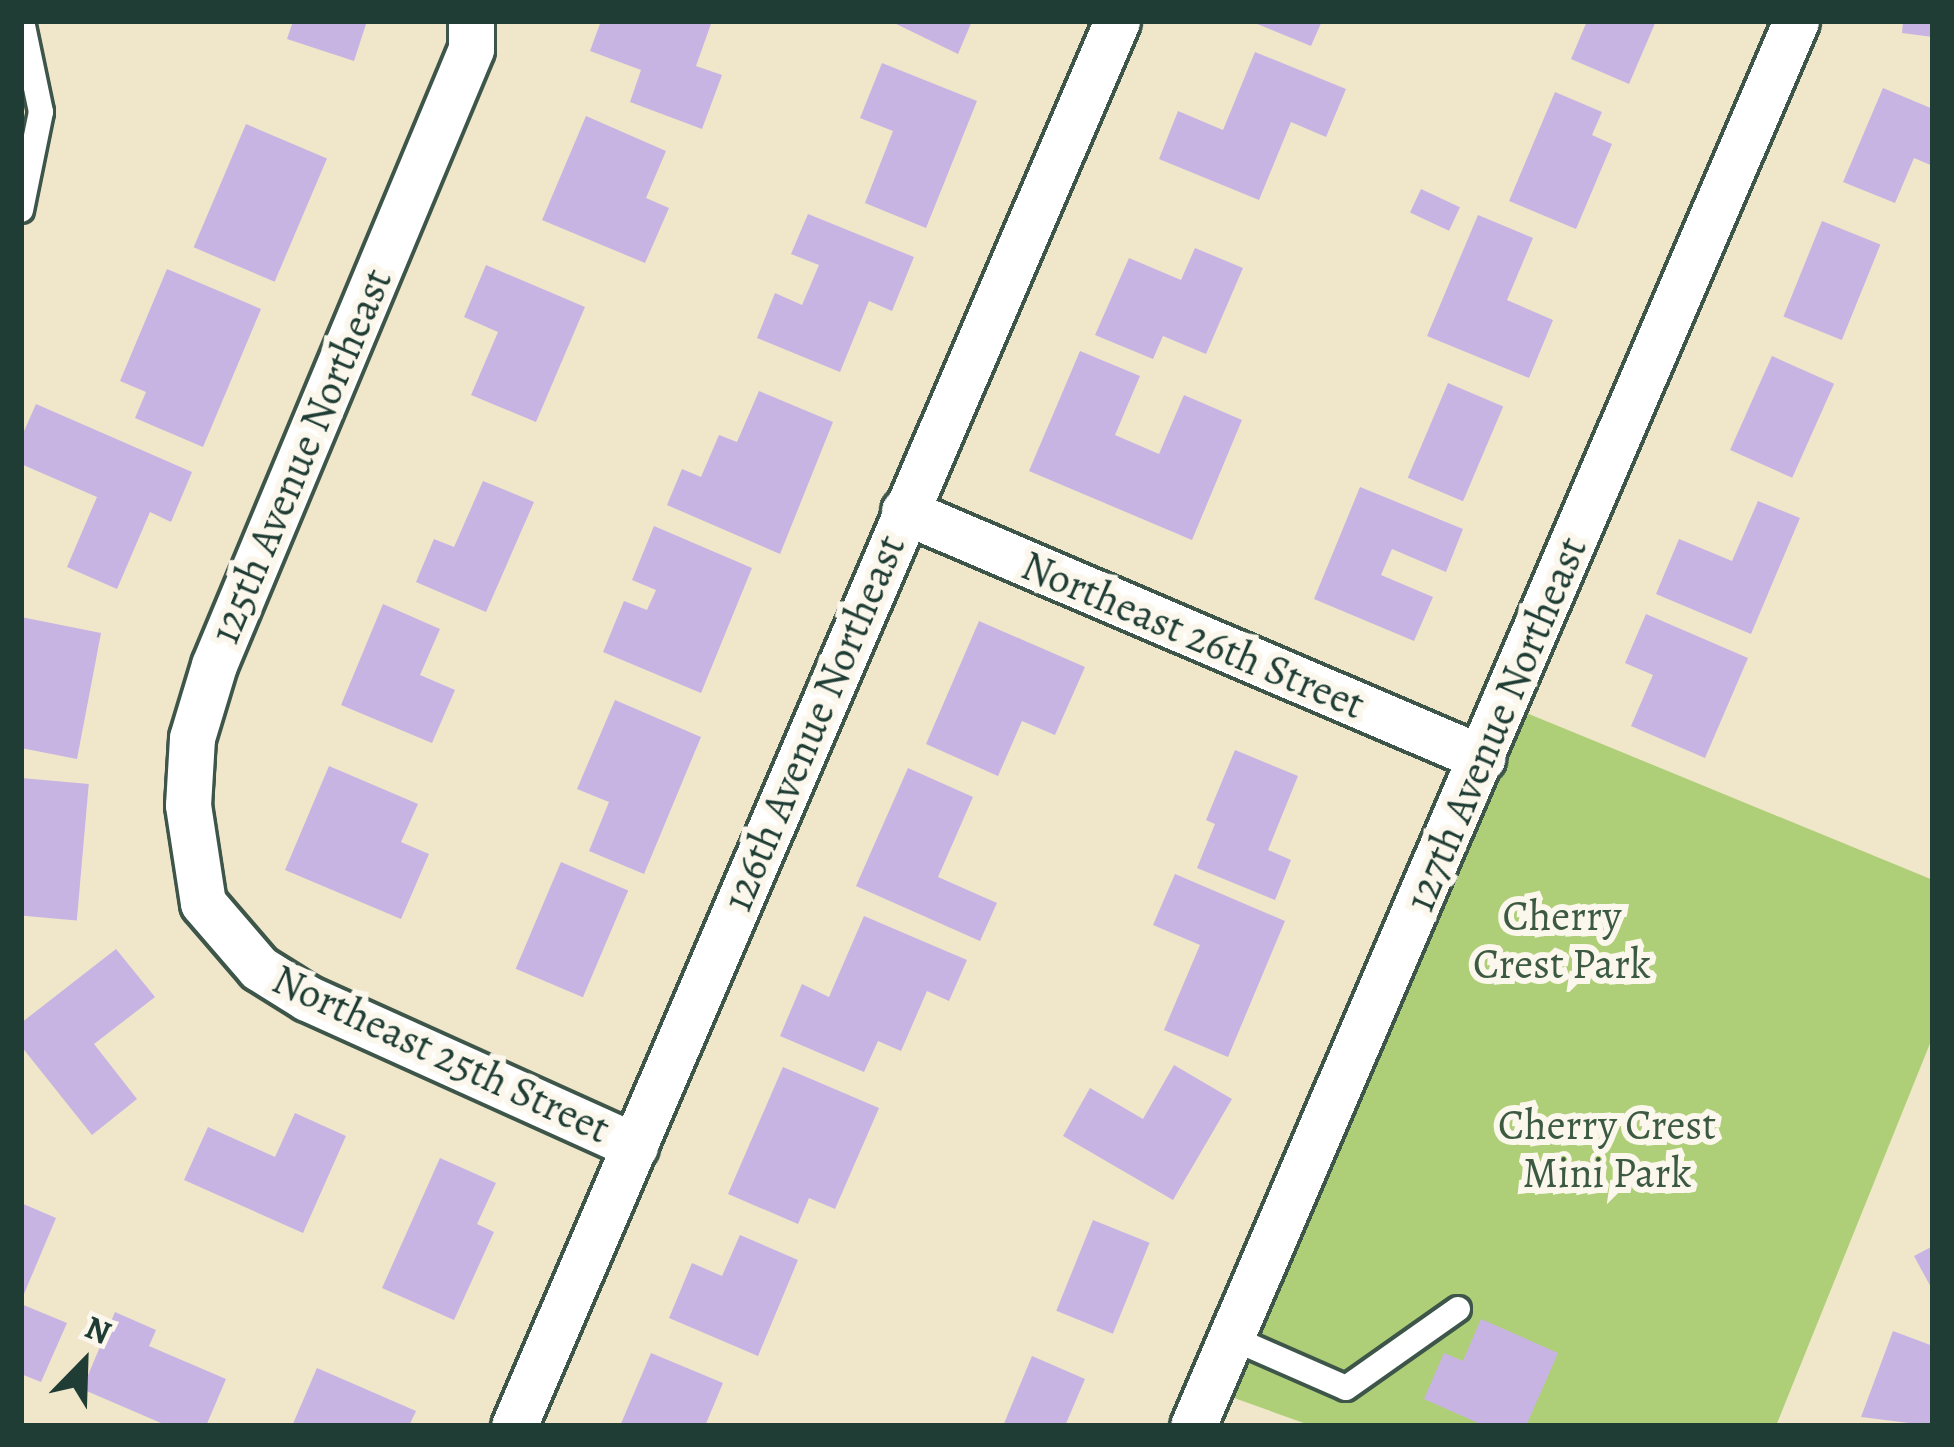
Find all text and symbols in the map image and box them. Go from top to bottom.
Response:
street label: 125th Avenue Northeast [199,261,403,651]
street label: 126th Avenue Northeast [712,527,916,919]
street label: 127th Avenue Northeast [1394,529,1598,919]
street label: Northeast 26th Street [1014,540,1372,730]
park label: Cherry Crest Park [1473,891,1651,990]
street label: Northeast 25th Street [265,954,617,1154]
park label: Cherry Crest Mini Park [1498,1100,1716,1198]
north arrow [24,1303,144,1423]
text: N [78,1304,118,1355]

